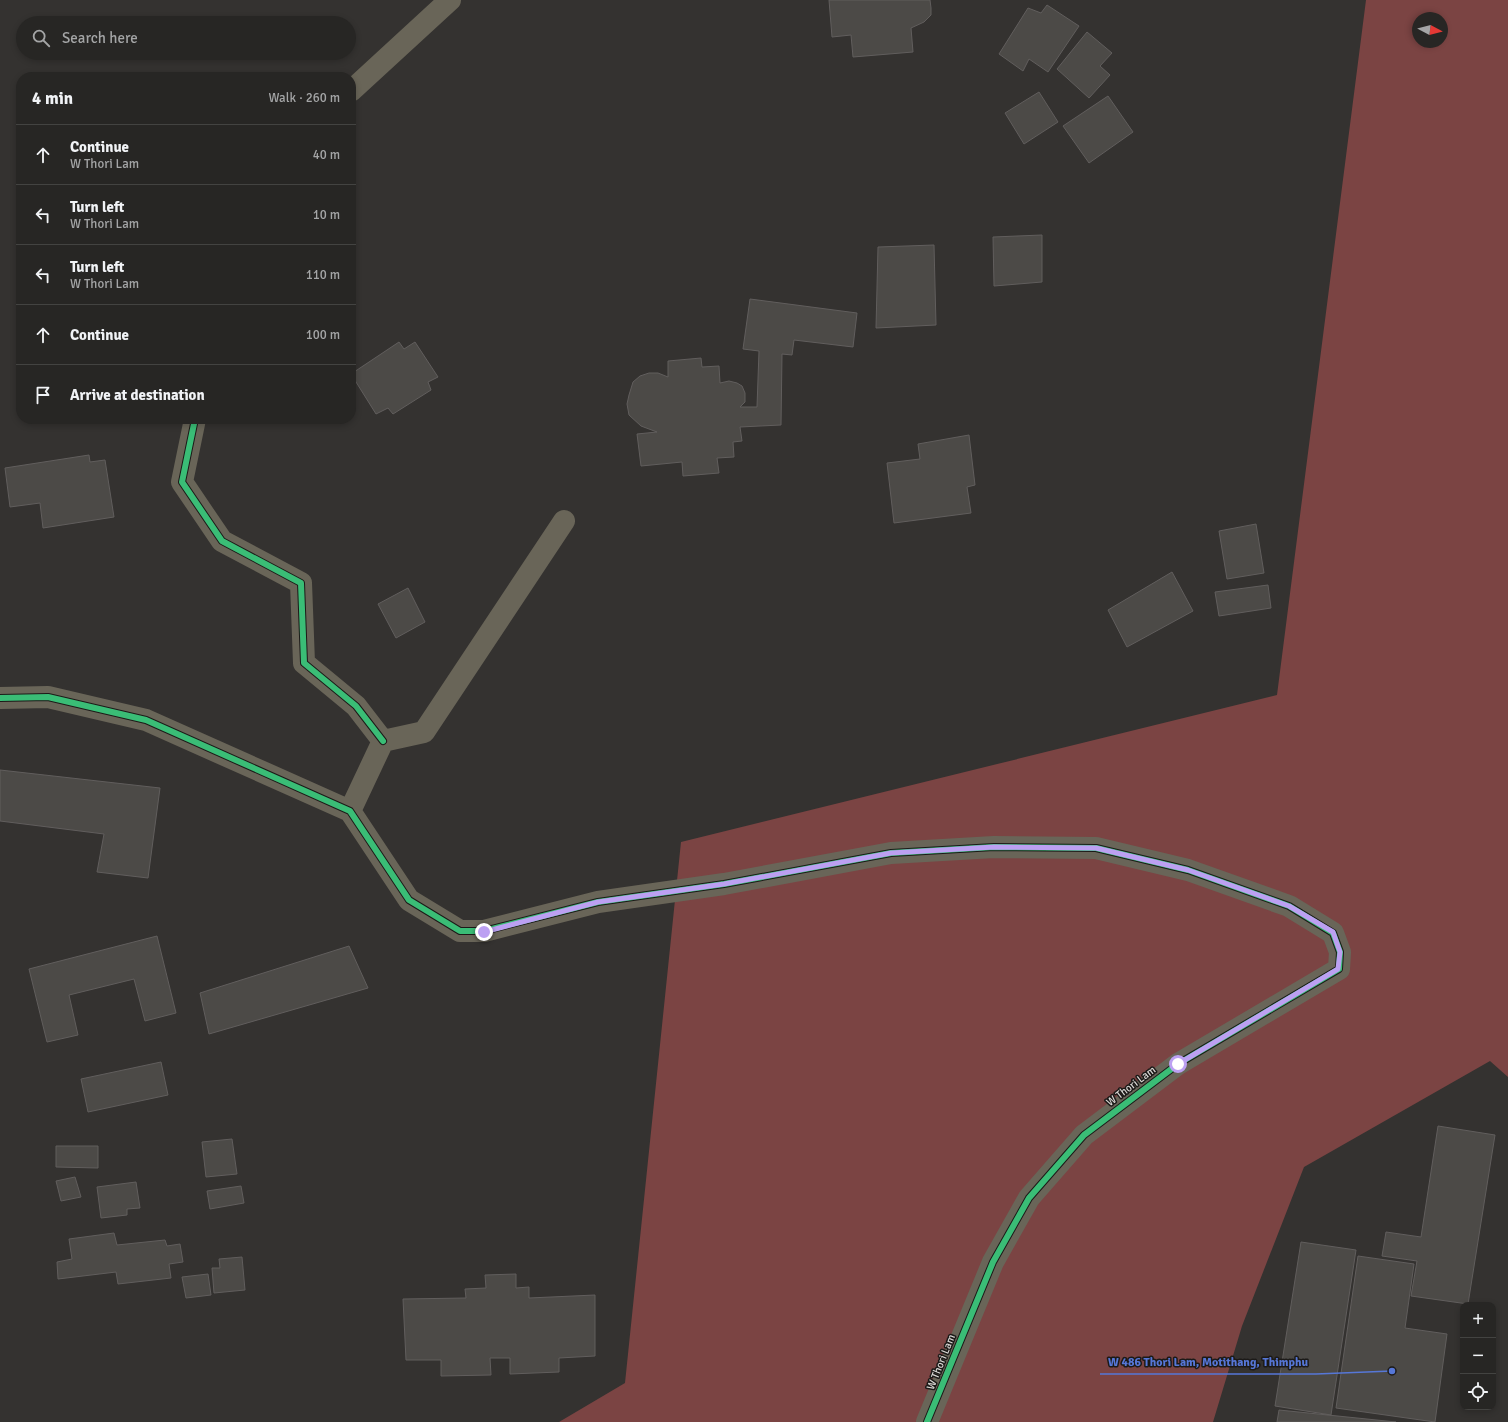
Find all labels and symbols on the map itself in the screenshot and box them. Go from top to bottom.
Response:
north arrow [1412,12,1448,48]
route end [475,923,493,941]
route start [1169,1055,1187,1073]
street label: W Thori Lam [1104,1063,1158,1109]
street label: W Thori Lam [924,1332,958,1392]
callout: W 486 Thori Lam, Motithang, Thimphu [1100,1350,1316,1374]
text: W 486 Thori Lam, Motithang, Thimphu [1108,1355,1308,1370]

